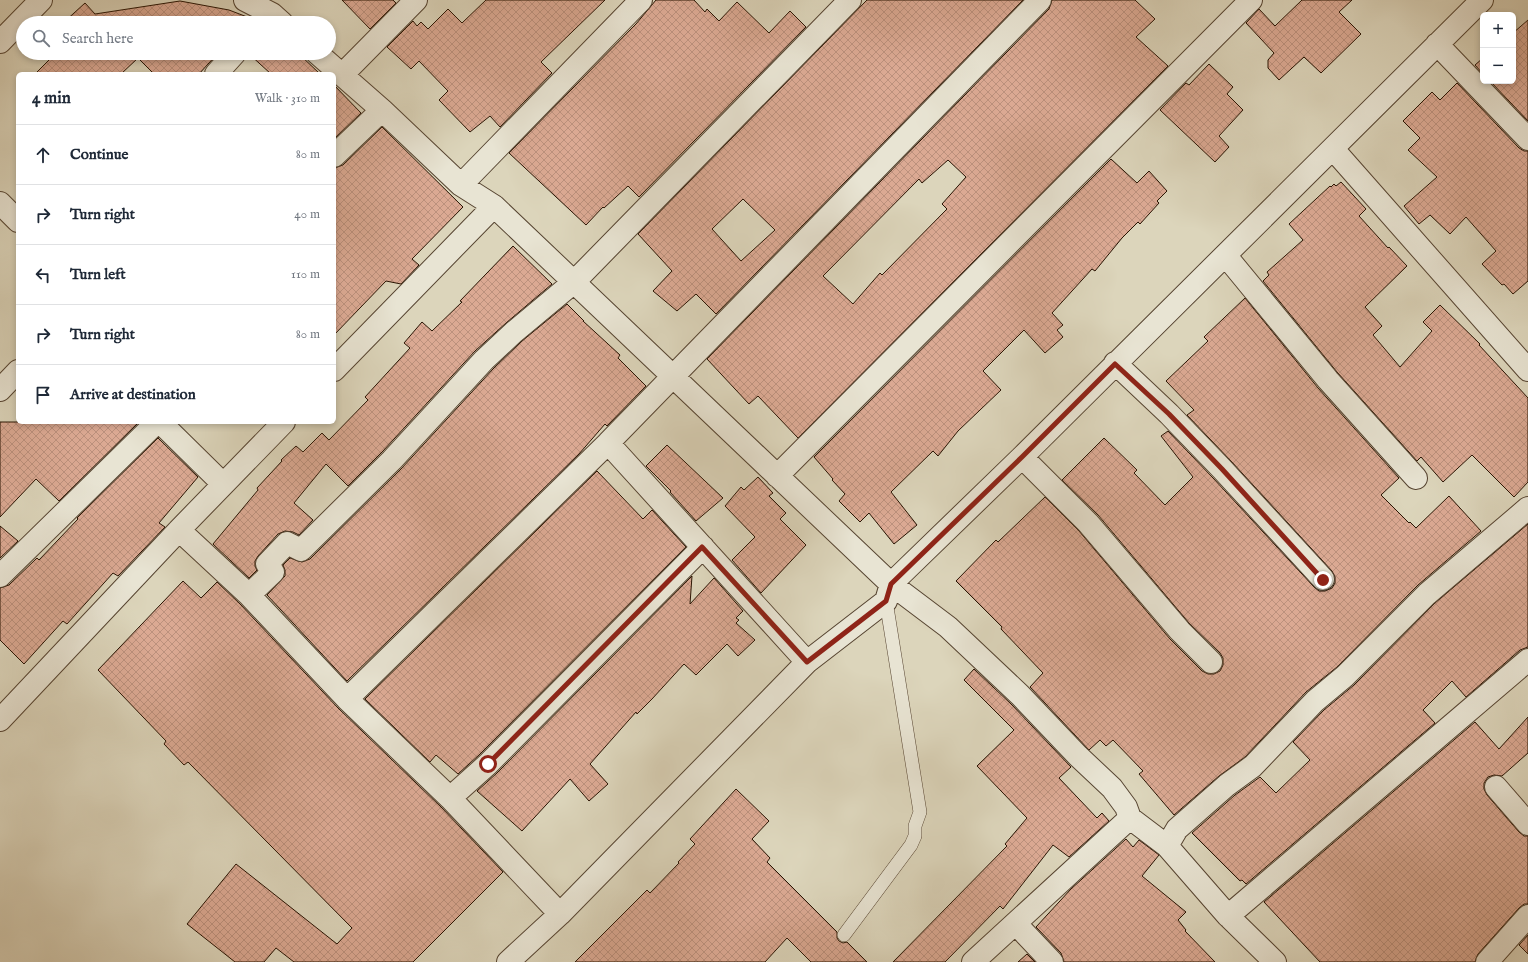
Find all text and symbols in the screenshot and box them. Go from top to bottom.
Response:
map controls [1480,12,1516,84]
button: + [1480,12,1516,48]
search box [16,16,336,60]
icon: search [30,27,52,49]
text: Search here [62,29,133,48]
button: − [1480,48,1516,84]
text: 4 min [32,88,71,109]
text: Walk · 310 m [255,90,320,107]
icon: ahead [32,144,54,166]
text: Continue [70,145,128,164]
text: 80 m [296,146,320,163]
icon: right [32,204,54,226]
text: Turn right [70,205,135,224]
text: 40 m [294,206,320,223]
icon: left [32,264,54,286]
text: Turn left [70,265,126,284]
text: 110 m [291,266,320,283]
icon: right [32,324,54,346]
text: Turn right [70,325,135,344]
text: 80 m [296,326,320,343]
icon: arrive [32,384,54,406]
text: Arrive at destination [70,385,196,404]
route end [1314,571,1332,589]
route start [479,755,497,773]

